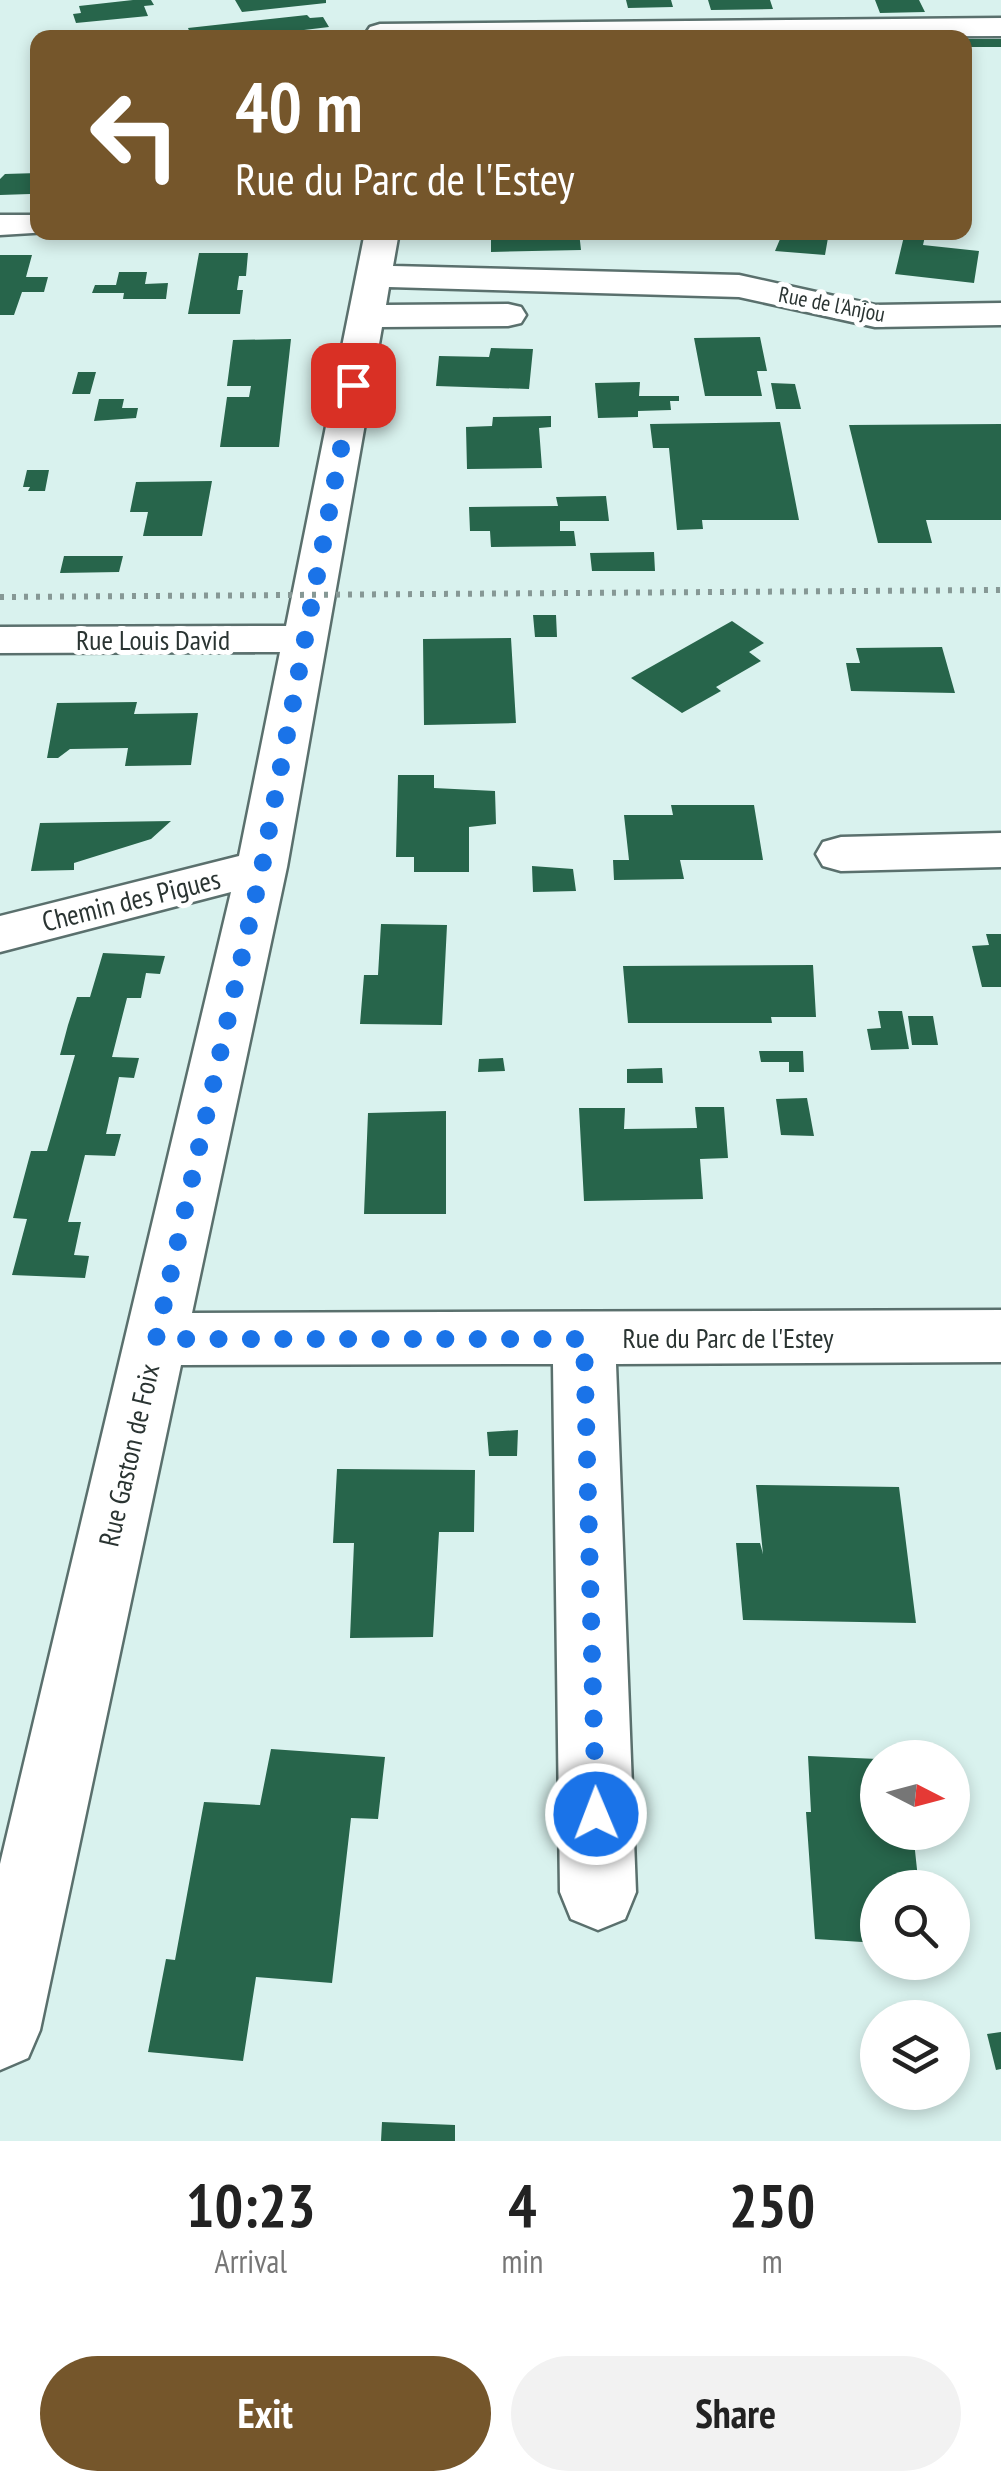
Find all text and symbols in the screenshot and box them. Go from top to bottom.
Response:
text: 40 m [235,61,363,151]
icon: left [70,70,200,200]
text: Rue du Parc de l'Estey [235,149,574,207]
street label: Rue de l'Anjou [776,280,888,328]
pin [311,343,396,428]
icon: arrive [326,358,381,413]
street label: Rue Louis David [76,621,230,658]
street label: Chemin des Pigues [38,860,224,940]
street label: Rue du Parc de l'Estey [622,1319,834,1356]
street label: Rue Gaston de Foix [90,1360,167,1550]
north arrow [860,1740,970,1850]
map controls [860,1740,970,2110]
position arrow [544,1762,648,1866]
button: search [860,1870,970,1980]
button: layers [860,2000,970,2110]
text: 10:23 [186,2166,316,2244]
text: 4 [508,2166,537,2244]
text: 250 [729,2166,815,2244]
text: Arrival [215,2240,287,2282]
text: min [501,2240,543,2282]
text: m [762,2240,783,2282]
button: Exit [40,2356,491,2471]
button: Share [511,2356,961,2471]

